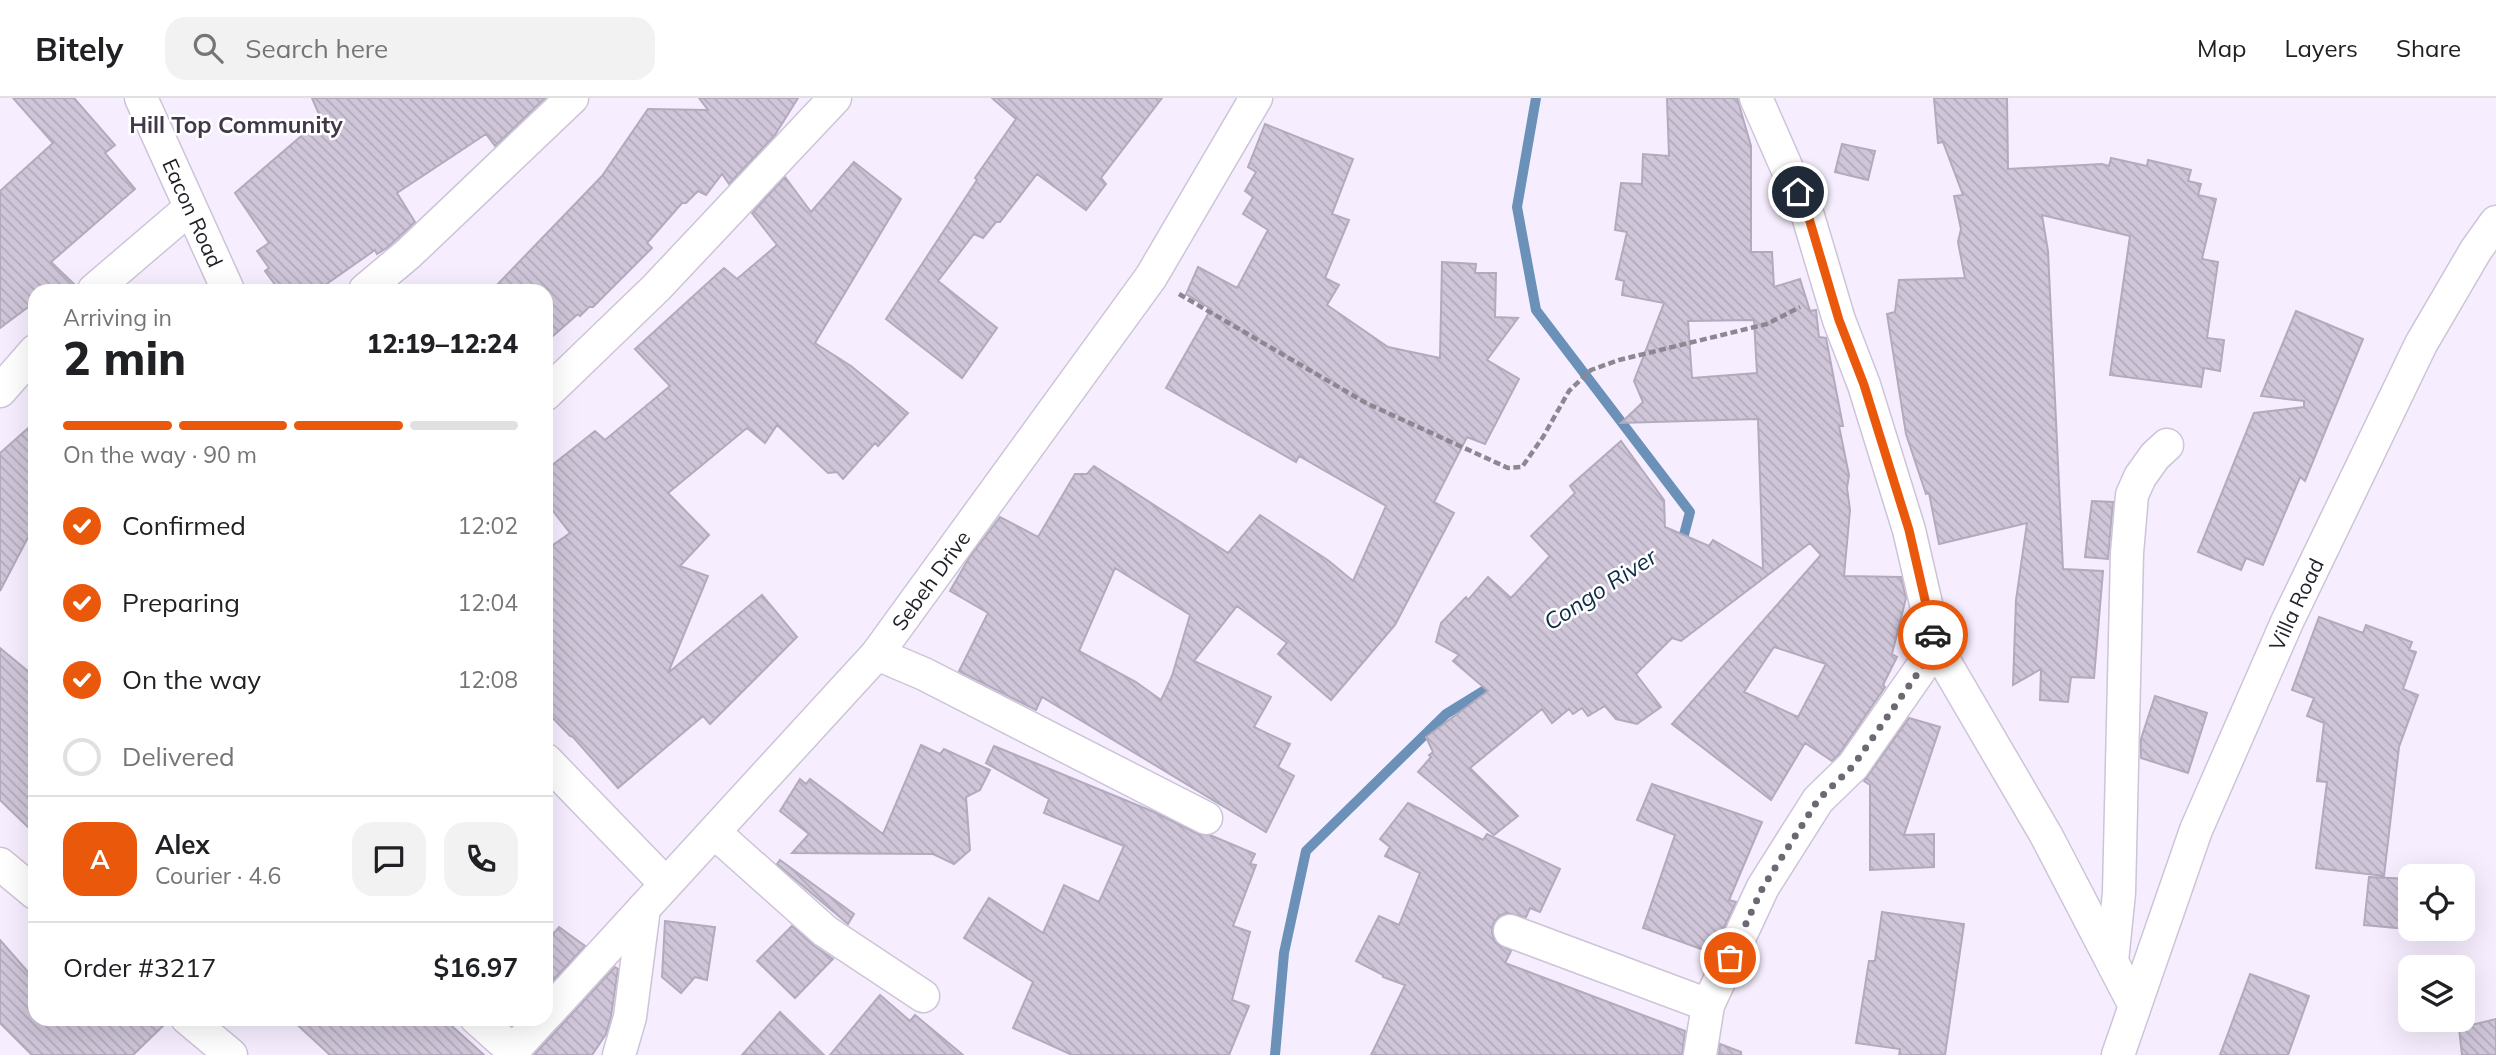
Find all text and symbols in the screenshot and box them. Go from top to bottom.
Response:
search box [165,17,655,80]
text: Bitely [35,28,123,69]
icon: search [189,29,227,67]
text: Search here [245,32,388,65]
text: Map [2197,33,2246,63]
text: Layers [2284,33,2358,63]
text: Share [2396,33,2461,63]
district label: Hill Top Community [129,110,343,139]
street label: Eacon Road [157,154,229,271]
pin [1768,162,1828,222]
icon: home [1779,173,1817,211]
text: Arriving in [63,303,172,332]
text: 12:19–12:24 [367,327,518,360]
text: 2 min [63,329,186,387]
text: On the way · 90 m [63,440,257,469]
icon: check [63,507,101,545]
text: Confirmed [122,509,246,542]
text: 12:02 [458,511,518,540]
street label: Sebeh Drive [886,525,976,635]
water label: Congo River [1538,541,1663,636]
street label: Villa Road [2263,554,2329,655]
icon: check [63,584,101,622]
text: Preparing [122,586,240,619]
text: 12:04 [458,588,518,617]
courier [1898,600,1968,670]
icon: car [1914,616,1952,654]
icon: check [63,661,101,699]
text: On the way [122,663,261,696]
text: 12:08 [458,665,518,694]
text: Delivered [122,740,235,773]
button: chat [352,822,426,896]
button: phone [444,822,518,896]
text: Alex [155,828,210,861]
text: A [90,843,110,876]
text: Courier · 4.6 [155,861,281,890]
map controls [2398,864,2475,1032]
button: locate [2398,864,2475,941]
pin [1700,928,1760,988]
icon: bag [1711,939,1749,977]
text: Order #3217 [63,951,216,984]
text: $16.97 [434,951,518,984]
button: layers [2398,955,2475,1032]

